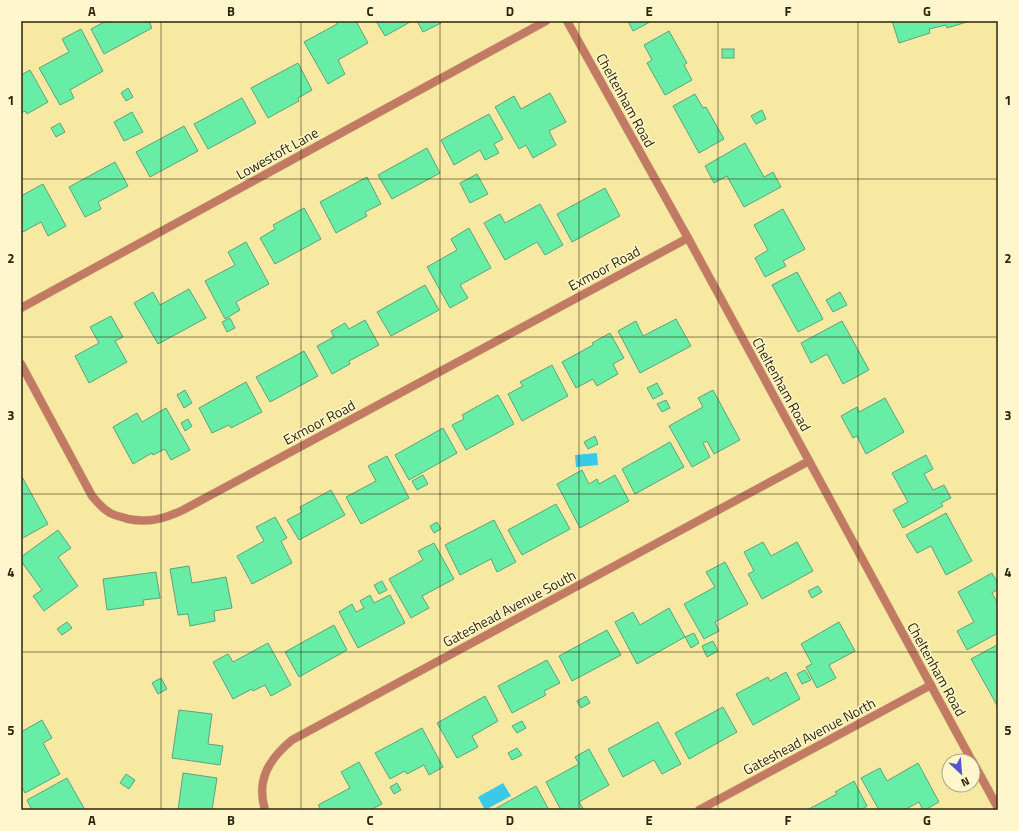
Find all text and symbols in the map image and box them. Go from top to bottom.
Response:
text: A [88,1,96,21]
text: B [227,1,235,21]
text: C [366,1,374,21]
text: D [506,1,514,21]
text: E [645,1,653,21]
text: F [785,1,792,21]
text: G [923,1,931,21]
street label: Cheltenham Road [591,49,661,151]
text: 1 [7,90,15,110]
text: 1 [1004,90,1012,110]
street label: Lowestoft Lane [232,122,322,184]
street label: Exmoor Road [564,240,644,296]
text: 2 [7,248,15,268]
text: 2 [1004,248,1012,268]
street label: Cheltenham Road [747,333,817,435]
street label: Exmoor Road [279,394,359,450]
text: 3 [7,405,15,425]
text: 3 [1004,405,1012,425]
text: 4 [7,562,15,582]
text: 4 [1004,562,1012,582]
street label: Gateshead Avenue South [439,564,579,652]
street label: Cheltenham Road [902,618,972,720]
street label: Gateshead Avenue North [739,692,879,780]
text: 5 [7,720,15,740]
text: 5 [1004,720,1012,740]
north arrow [941,753,981,793]
text: N [958,773,972,791]
text: A [88,810,96,830]
text: B [227,810,235,830]
text: C [366,810,374,830]
text: D [506,810,514,830]
text: E [645,810,653,830]
text: F [785,810,792,830]
text: G [923,810,931,830]

